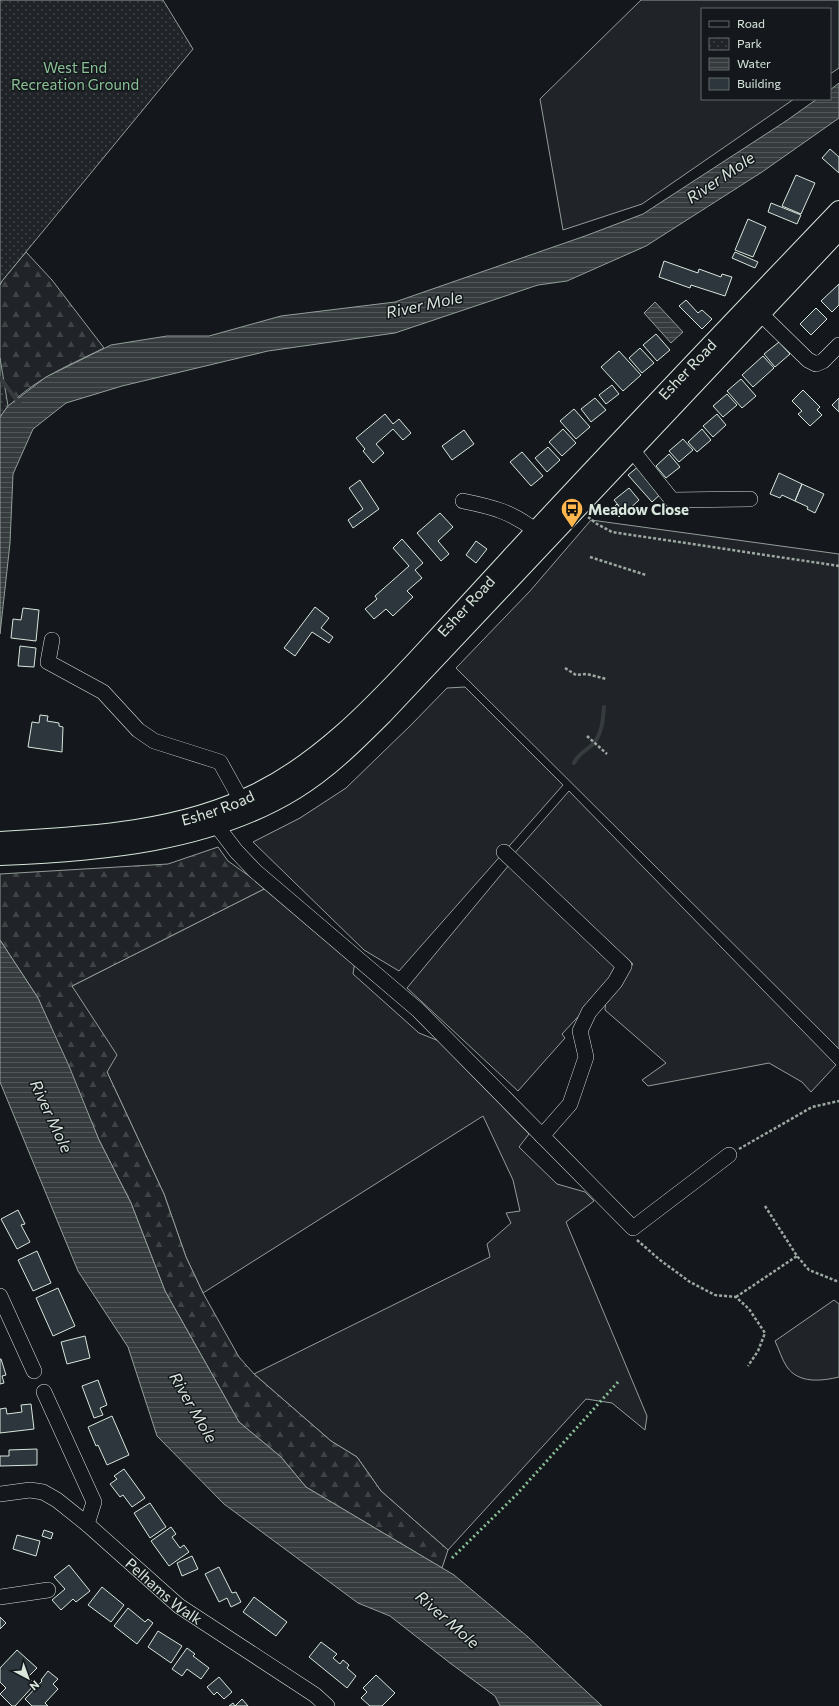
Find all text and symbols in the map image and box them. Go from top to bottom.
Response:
legend [701,8,831,100]
text: Road [737,16,765,30]
text: Park [737,36,763,50]
text: Water [737,56,771,70]
park label: West End Recreation Ground [11,58,139,93]
text: Building [737,76,781,90]
water label: River Mole [682,147,758,207]
water label: River Mole [384,286,465,321]
street label: Esher Road [654,335,720,403]
bus stop icon: Meadow Close [559,496,585,529]
place label: Meadow Close [588,500,689,518]
street label: Esher Road [433,572,498,640]
street label: Esher Road [179,786,257,829]
water label: River Mole [27,1077,77,1156]
water label: River Mole [166,1368,222,1446]
street label: Pelhams Walk [122,1554,206,1628]
water label: River Mole [412,1586,484,1652]
north arrow [8,1658,48,1698]
text: N [28,1678,42,1694]

